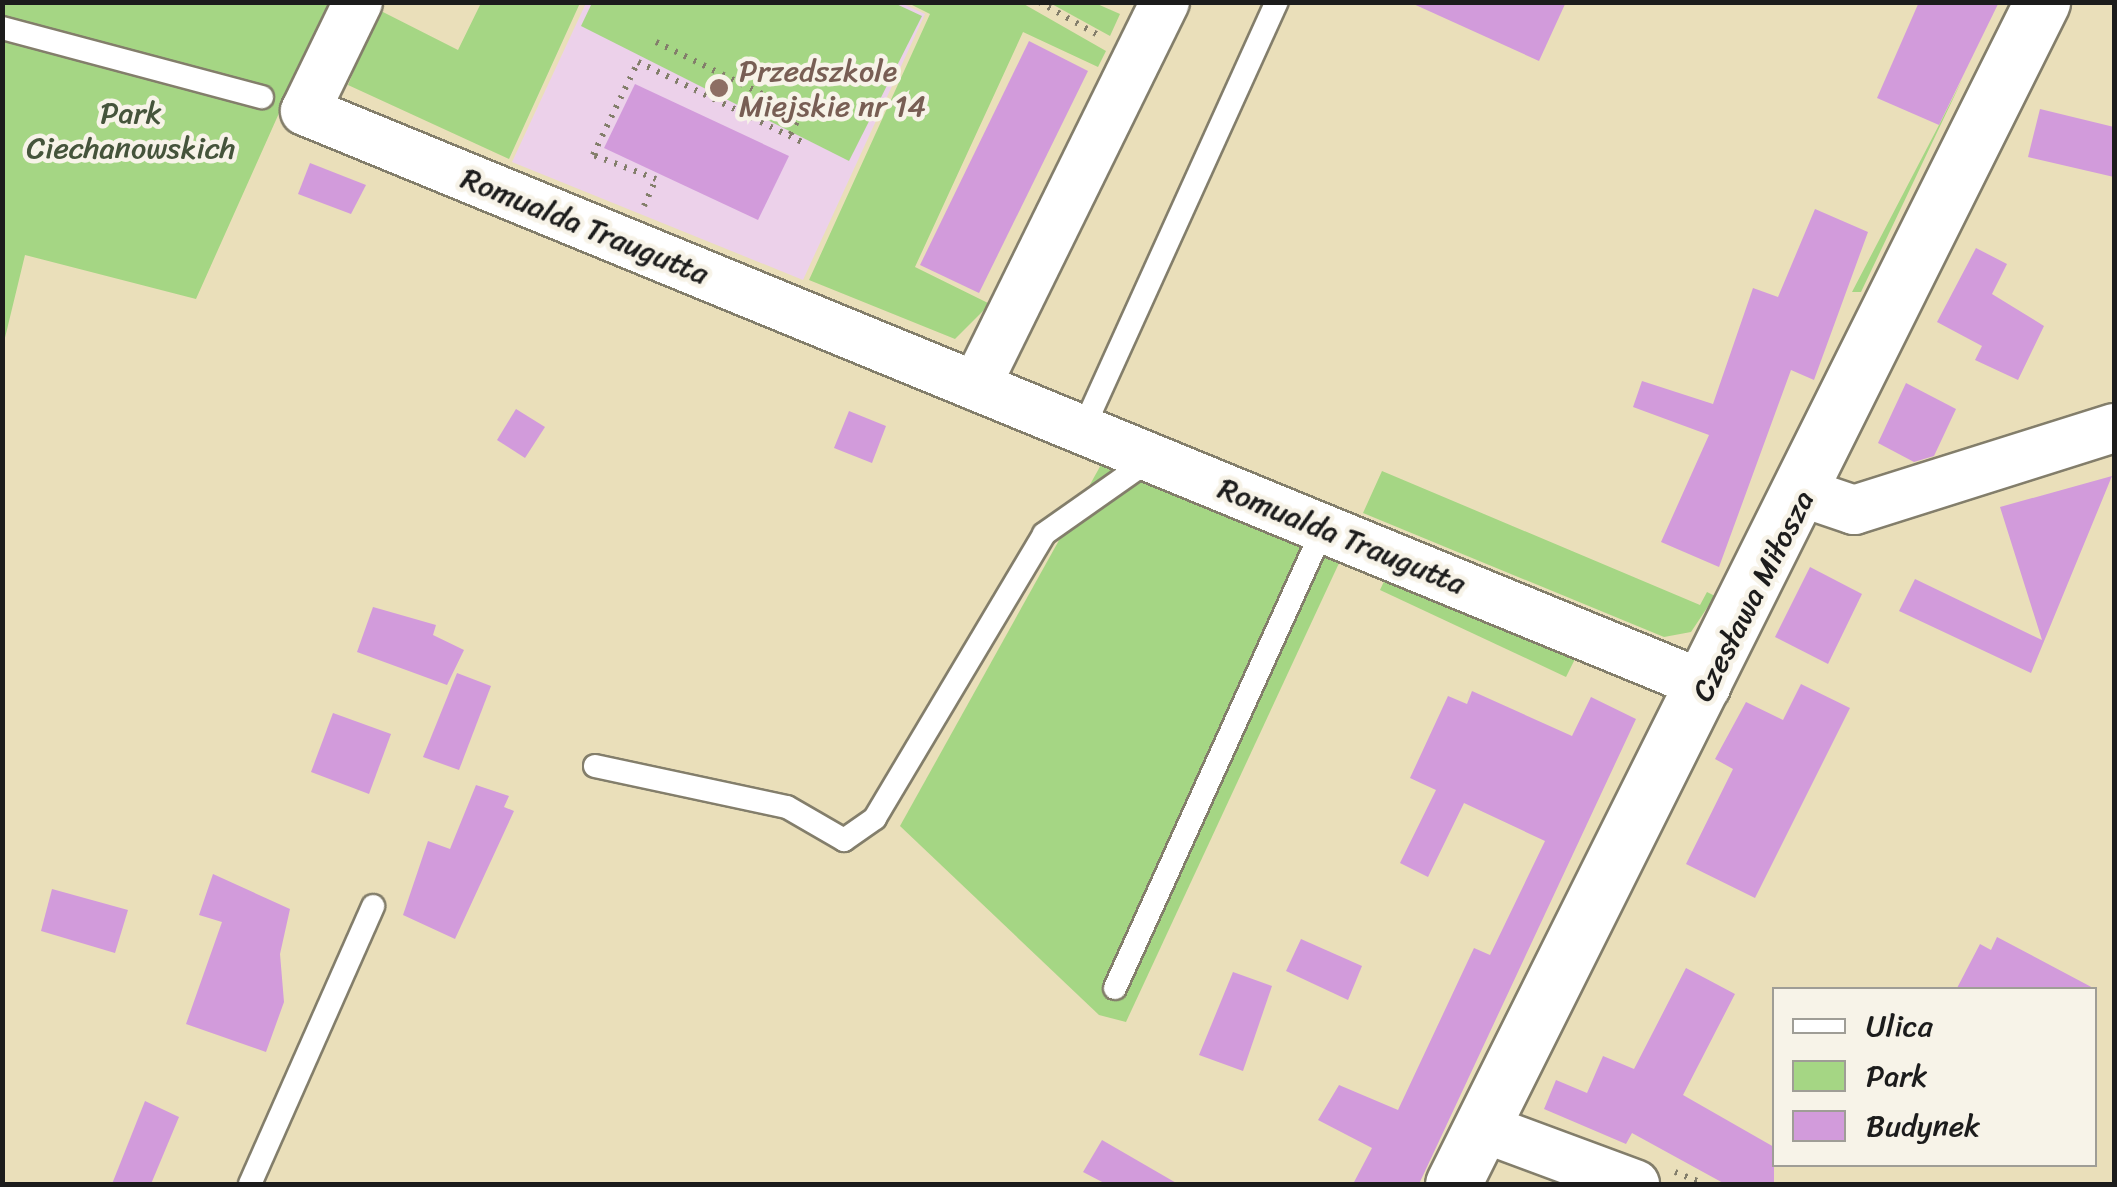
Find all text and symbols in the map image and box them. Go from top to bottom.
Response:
place label: Przedszkole Miejskie nr 14 [739,53,926,124]
marker: Przedszkole Miejskie nr 14 [708,77,730,99]
park label: Park Ciechanowskich [26,95,236,166]
street label: Romualda Traugutta [456,160,714,292]
street label: Romualda Traugutta [1213,470,1471,602]
street label: Czesława Miłosza [1684,485,1822,707]
legend [1772,987,2097,1167]
text: Ulica [1866,999,1933,1053]
text: Park [1866,1049,1928,1103]
text: Budynek [1866,1099,1980,1153]

